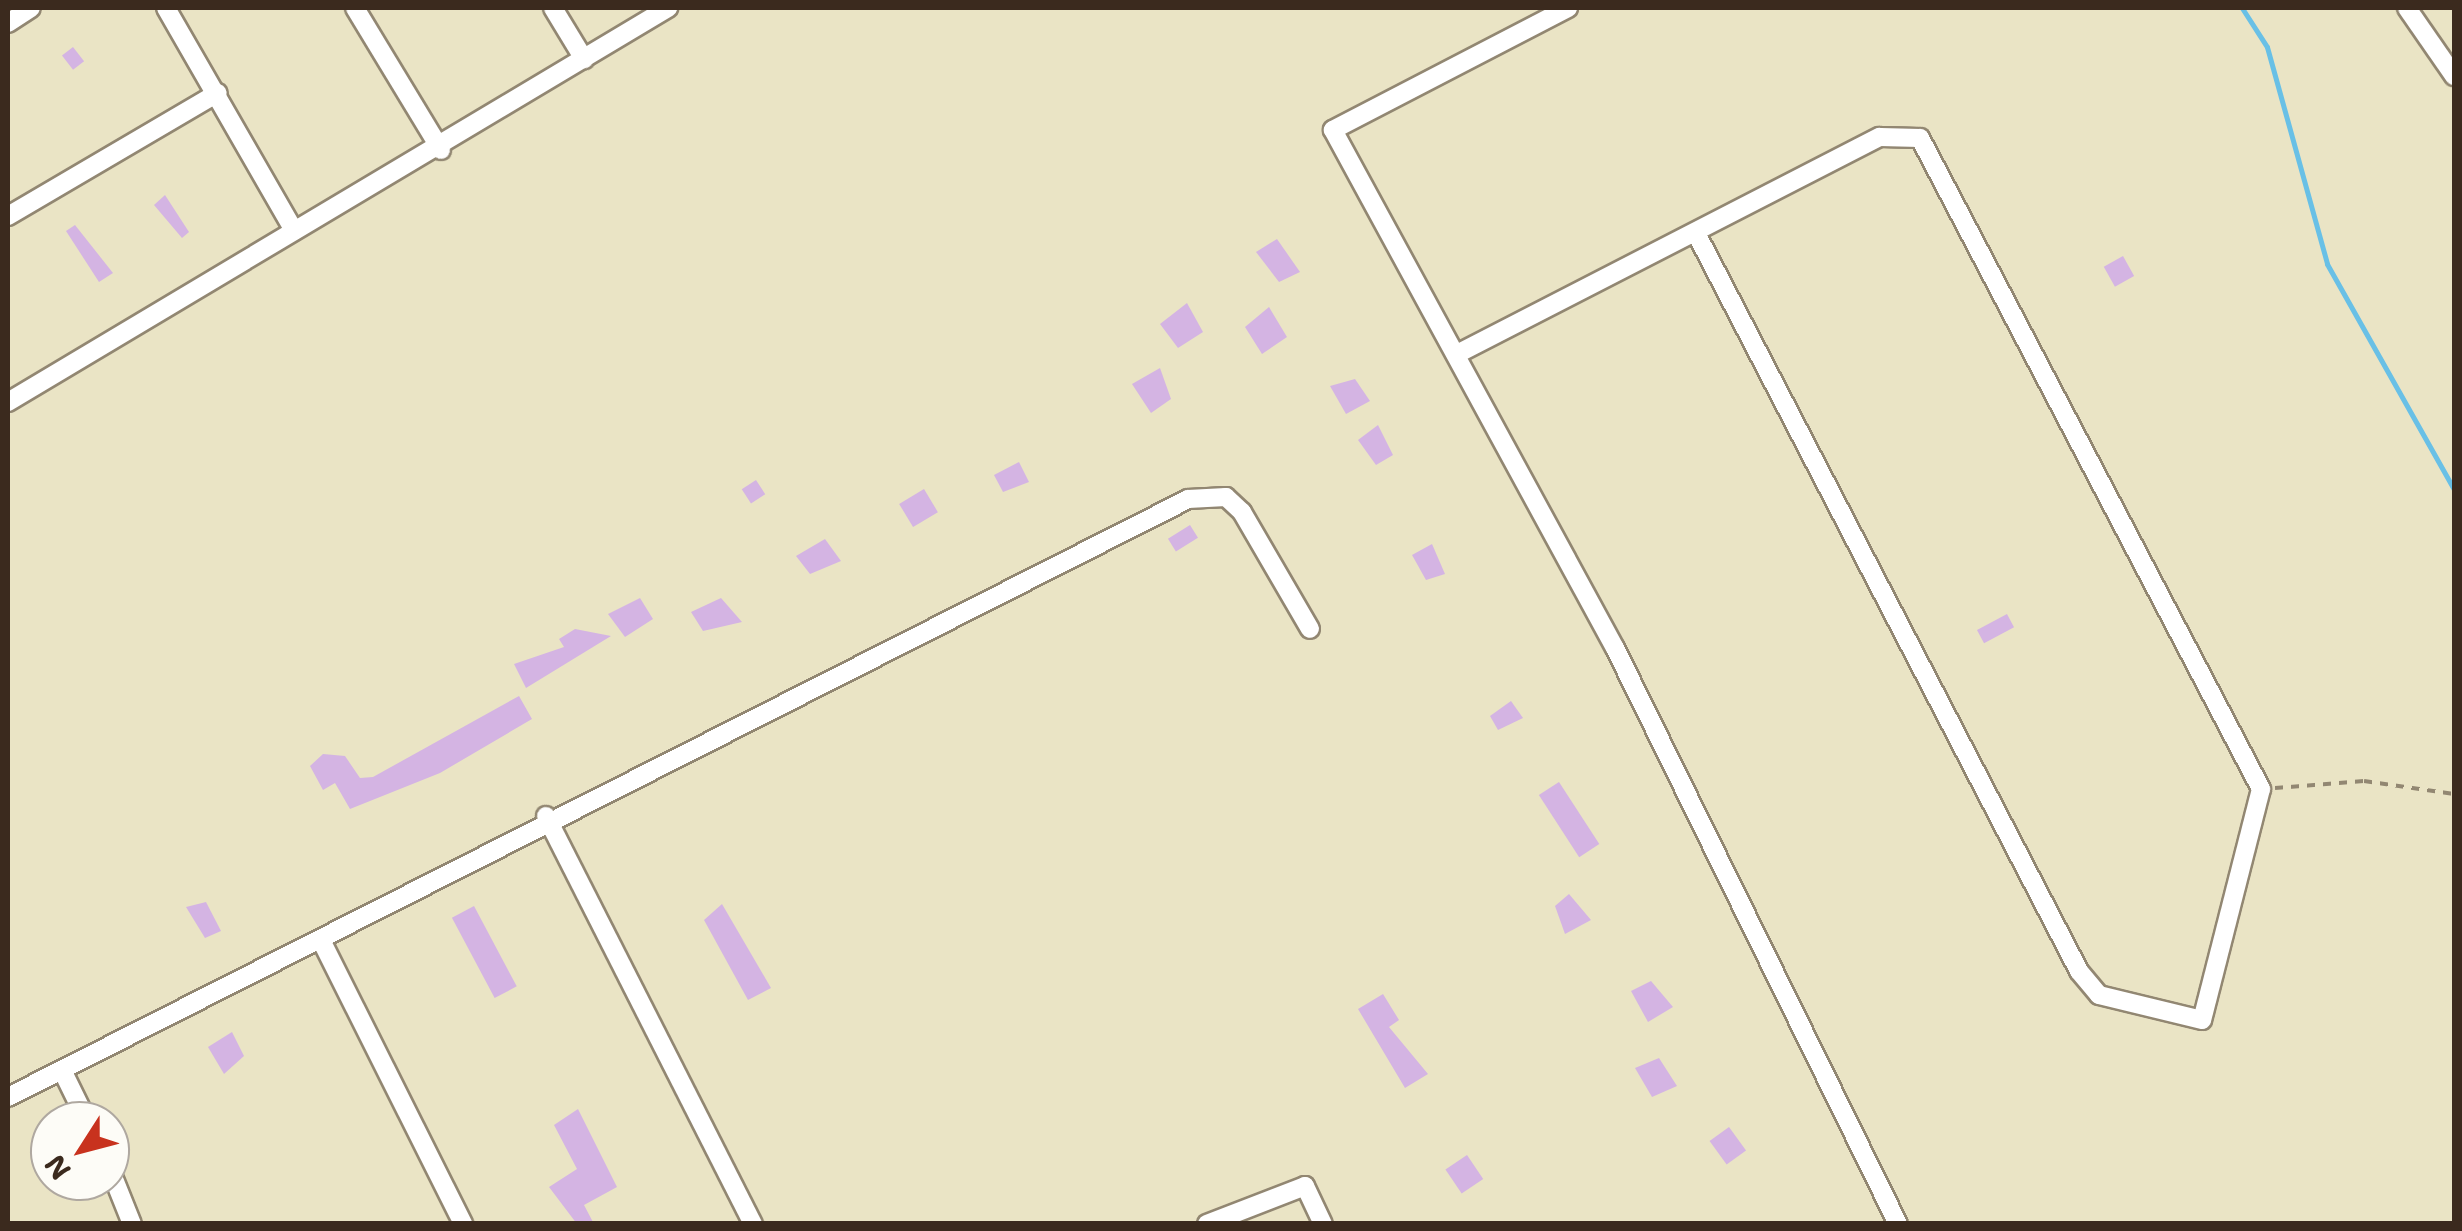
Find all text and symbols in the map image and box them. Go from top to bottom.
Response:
north arrow [30,1101,130,1201]
text: N [35,1147,79,1188]

